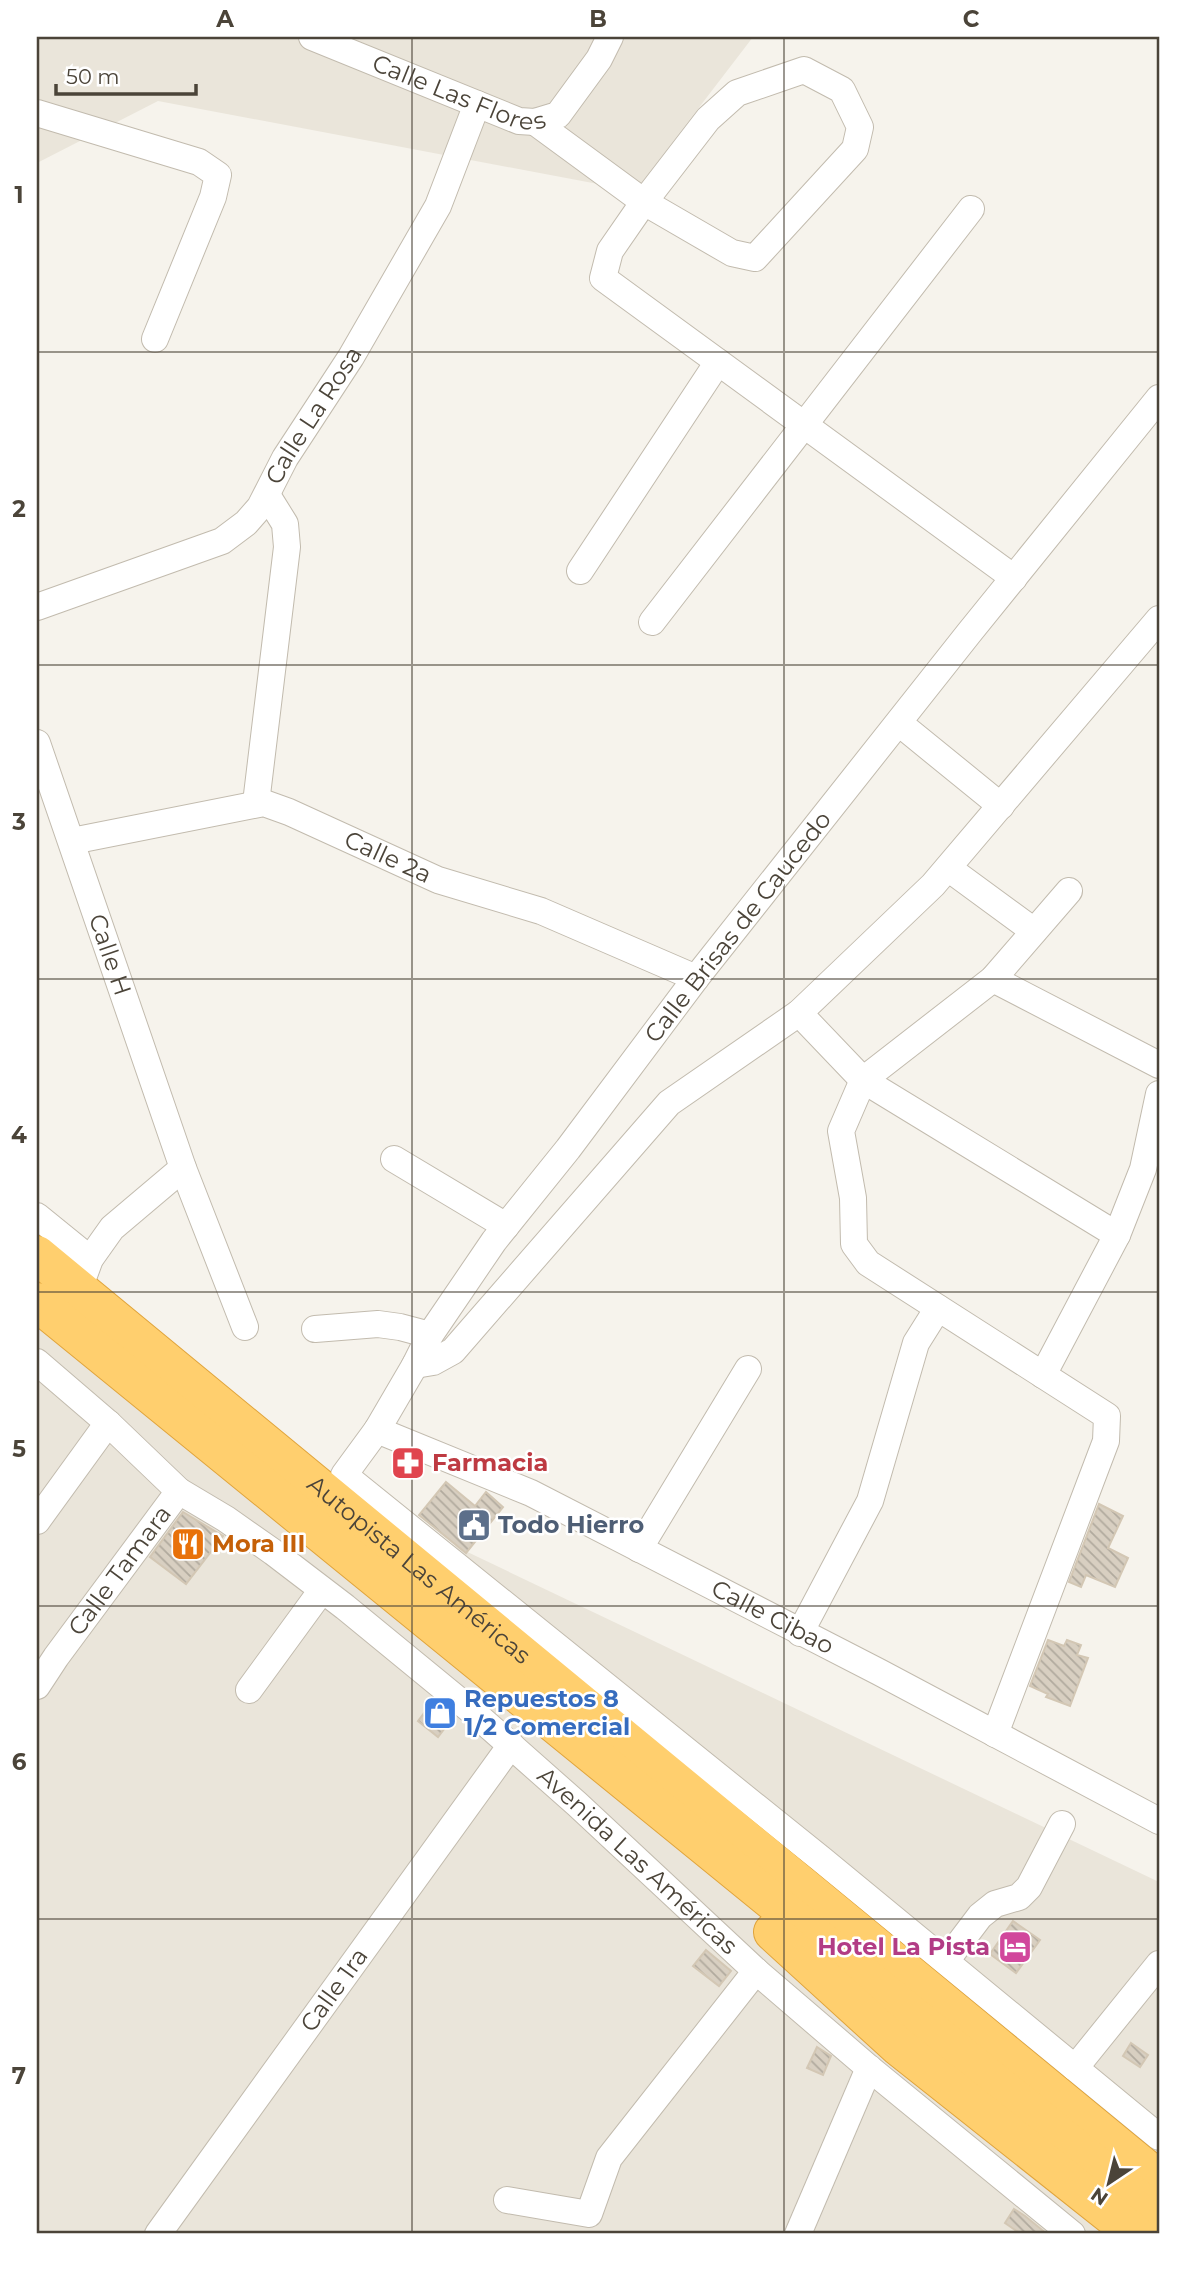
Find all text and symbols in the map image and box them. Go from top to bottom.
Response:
text: A [215,5,234,33]
text: B [589,5,607,33]
text: C [963,5,980,33]
street label: Calle Las Flores [368,48,549,136]
scale bar [56,52,196,96]
text: 50 m [66,64,120,89]
text: 1 [14,181,24,209]
street label: Calle La Rosa [259,341,368,489]
text: 2 [12,495,26,523]
street label: Calle Brisas de Caucedo [638,805,837,1048]
text: 3 [11,808,26,836]
street label: Calle 2a [340,824,436,889]
street label: Calle H [83,910,138,999]
text: 4 [11,1121,27,1149]
text: 5 [12,1435,26,1463]
pharmacy icon: Farmacia [389,1444,427,1482]
place label: Farmacia [432,1448,548,1477]
street label: Autopista Las Américas [302,1469,537,1670]
street label: Calle Tamara [62,1500,177,1641]
public building icon: Todo Hierro [455,1506,493,1544]
place label: Todo Hierro [498,1510,644,1539]
restaurant icon: Mora III [169,1525,207,1563]
place label: Mora III [212,1529,305,1558]
street label: Calle Cibao [707,1573,839,1660]
place label: Repuestos 8 1/2 Comercial [464,1684,630,1741]
shop icon: Repuestos 8 1/2 Comercial [421,1694,459,1732]
text: 6 [12,1748,27,1776]
street label: Avenida Las Américas [532,1761,744,1960]
hotel icon: Hotel La Pista [996,1928,1034,1966]
place label: Hotel La Pista [817,1932,990,1961]
street label: Calle 1ra [294,1942,374,2037]
text: 7 [12,2062,26,2090]
north arrow [1074,2148,1144,2218]
text: N [1087,2183,1112,2210]

